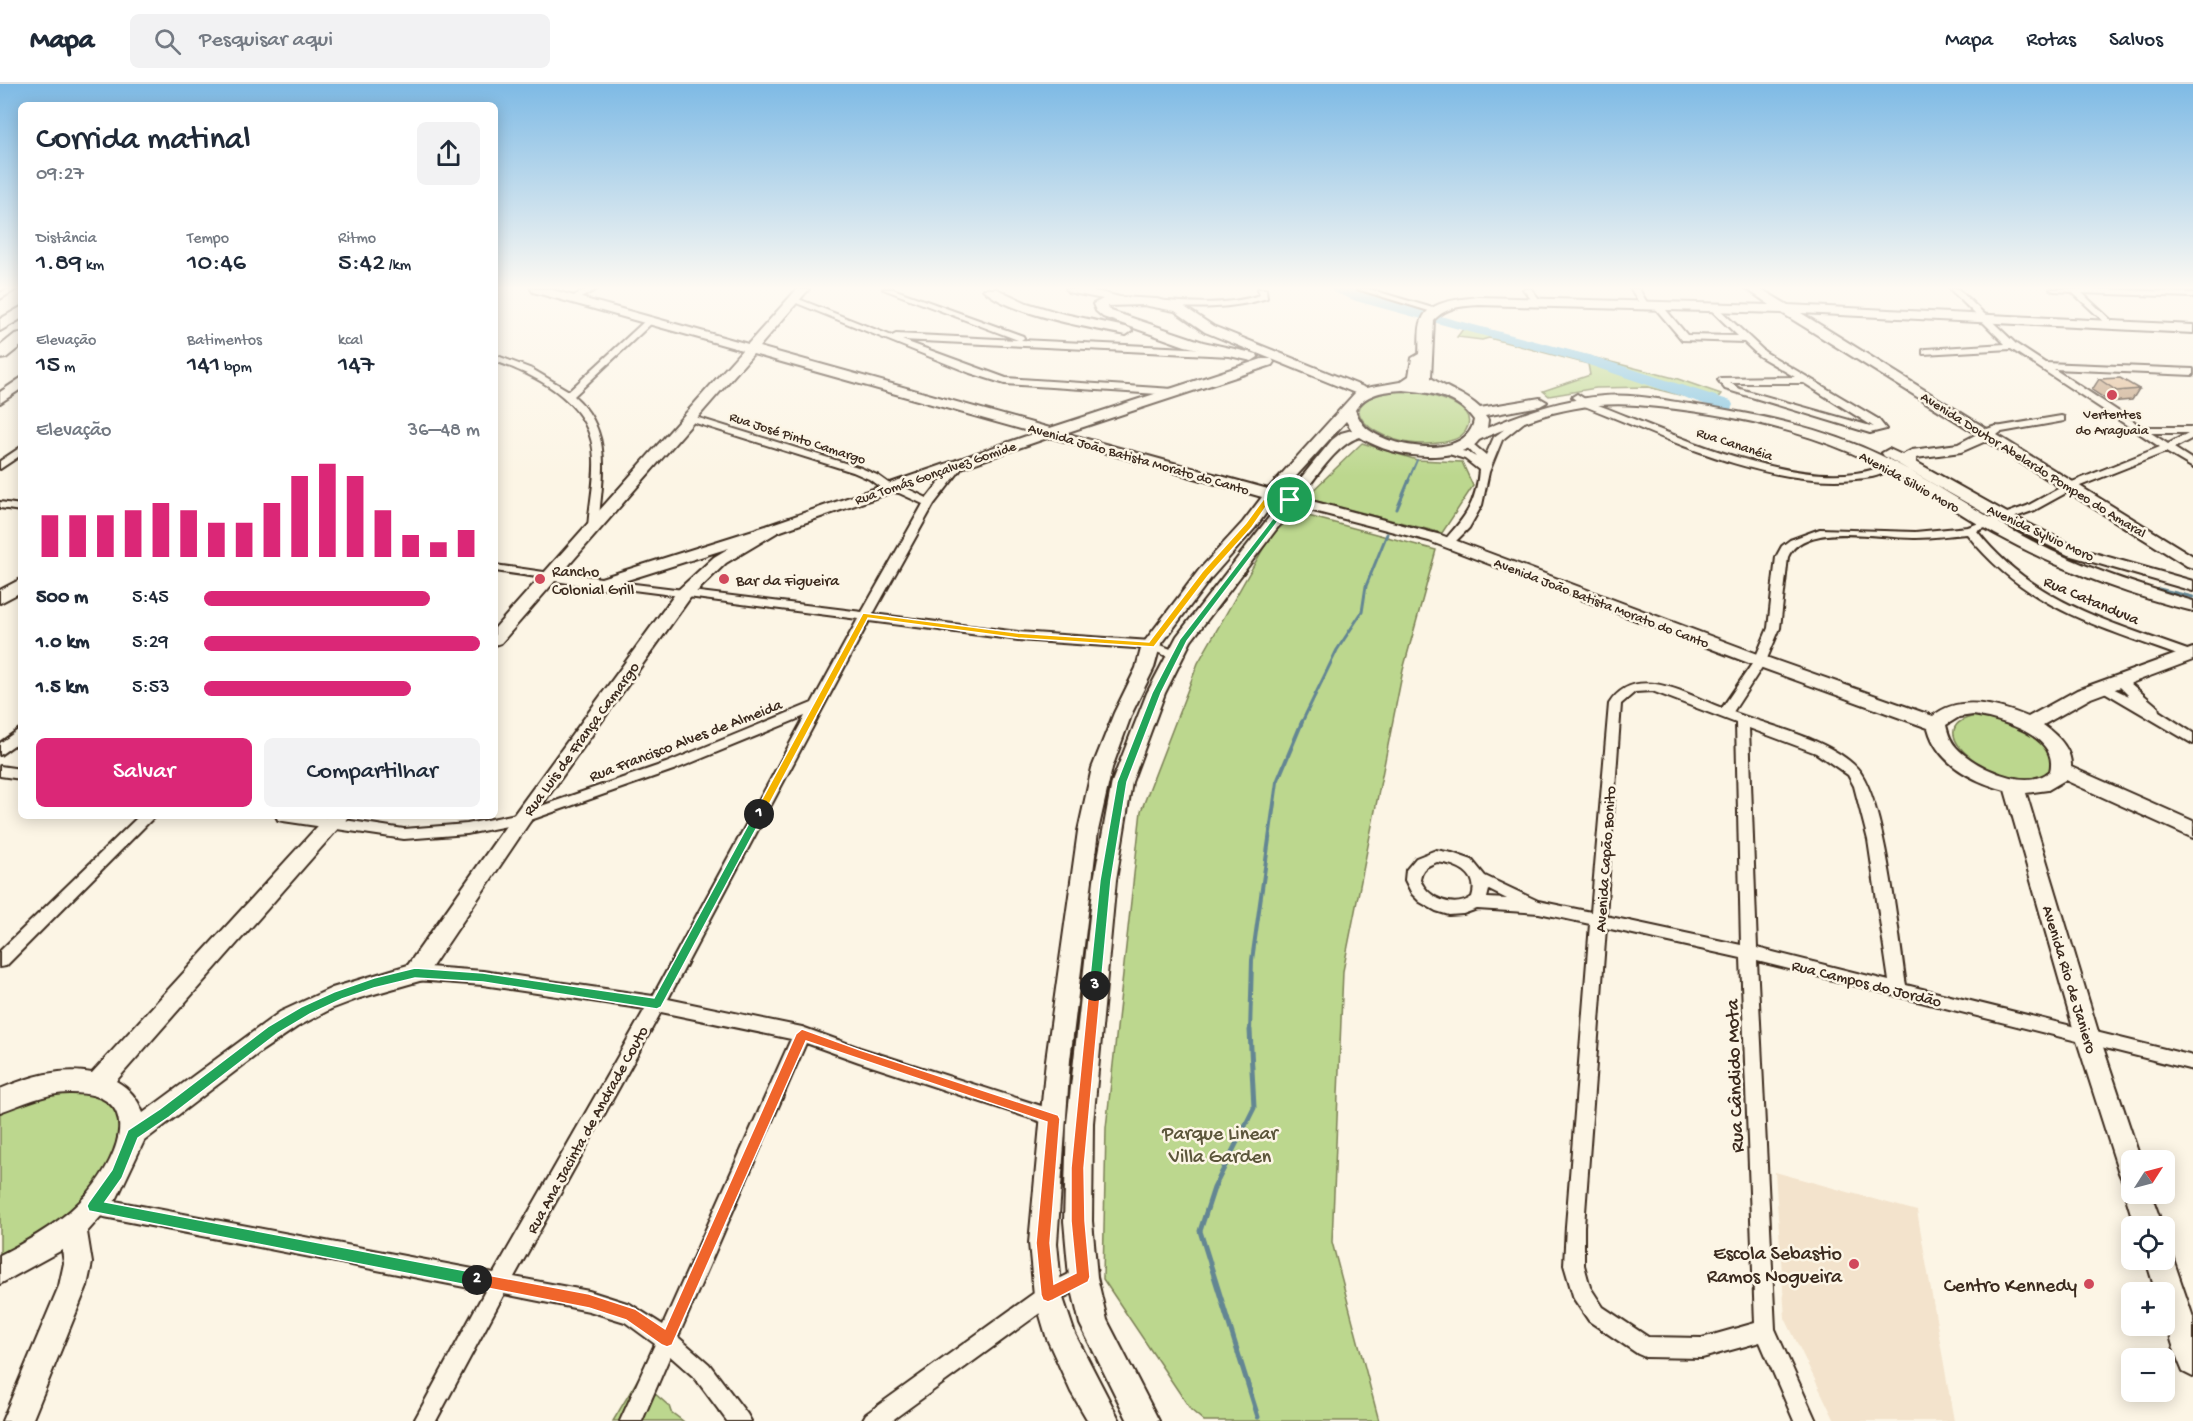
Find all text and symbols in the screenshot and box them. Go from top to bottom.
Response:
search box [130,14,550,68]
text: Mapa [30,25,94,58]
icon: search [151,25,184,58]
text: Pesquisar aqui [199,28,333,54]
text: Mapa [1945,29,1993,54]
text: Rotas [2026,29,2076,54]
text: Salvos [2109,29,2163,54]
text: Corrida matinal [36,122,251,160]
button: share [417,122,480,185]
text: 09:27 [36,164,84,187]
text: Distância [36,230,97,249]
text: Tempo [187,230,229,249]
text: Ritmo [338,230,376,249]
text: 1.89 [36,249,82,280]
text: 10:46 [187,249,246,280]
text: 5:42 [338,249,385,280]
text: km [82,257,104,276]
text: /km [385,257,411,276]
text: Elevação [36,332,96,351]
text: Batimentos [187,332,262,351]
text: kcal [338,332,363,351]
text: 15 [36,351,60,382]
text: 141 [187,351,220,382]
text: 147 [338,351,374,382]
text: m [60,359,75,378]
text: bpm [220,359,252,378]
marker: Vertentes do Araguaia [2105,388,2119,402]
street label: Avenida Doutor Abelardo Pompeo do Amaral [1917,389,2148,543]
place label: Vertentes do Araguaia [2076,407,2150,440]
street label: Rua José Pinto Camargo [727,409,868,469]
text: Elevação [36,420,111,443]
text: 36–48 m [408,420,480,443]
street label: Avenida João Batista Morato do Canto [1026,421,1251,500]
street label: Rua Cananéia [1694,425,1776,466]
street label: Rua Tomás Gonçalvez Gomide [853,438,1019,510]
street label: Avenida Silvio Moro [1856,449,1962,518]
pin [1264,474,1315,525]
icon: arrive [1273,483,1306,516]
street label: Avenida Sylvio Moro [1984,502,2096,567]
street label: Avenida João Batista Morato do Canto [1491,555,1711,653]
place label: Rancho Colonial Grill [552,564,634,601]
marker: Rancho Colonial Grill [533,572,547,586]
marker: Bar da Figueira [717,572,731,586]
place label: Bar da Figueira [735,573,840,592]
street label: Rua Catanduva [2040,574,2142,631]
text: 500 m [36,587,88,610]
text: 5:45 [132,587,169,610]
text: 1.0 km [36,632,90,655]
text: 5:29 [132,632,169,655]
street label: Rua Luis de França Camargo [521,659,645,821]
text: 1.5 km [36,677,89,700]
text: 5:53 [132,677,170,700]
street label: Rua Francisco Alves de Almeida [587,696,786,788]
button: Salvar [36,738,252,807]
button: Compartilhar [264,738,480,807]
street label: Avenida Capão Bonito [1593,785,1622,933]
pin: 1 [744,799,774,829]
text: 1 [756,804,762,823]
street label: Avenida Rio de Janiero [2036,904,2099,1056]
street label: Rua Campos do Jordão [1789,958,1943,1013]
pin: 3 [1080,971,1110,1001]
text: 3 [1091,976,1099,995]
street label: Rua Cândido Mota [1722,998,1751,1153]
street label: Rua Ana Jacinta de Andrade Couto [524,1024,654,1238]
park label: Parque Linear Villa Garden [1161,1124,1280,1170]
north arrow [2121,1150,2175,1204]
map controls [2121,1150,2175,1402]
button: locate [2121,1216,2175,1270]
place label: Escola Sebastio Ramos Nogueira [1707,1244,1843,1290]
marker: Escola Sebastio Ramos Nogueira [1847,1257,1861,1271]
pin: 2 [462,1265,492,1295]
text: 2 [473,1270,481,1289]
place label: Centro Kennedy [1944,1276,2077,1299]
marker: Centro Kennedy [2082,1277,2096,1291]
button: + [2121,1282,2175,1336]
button: − [2121,1348,2175,1402]

